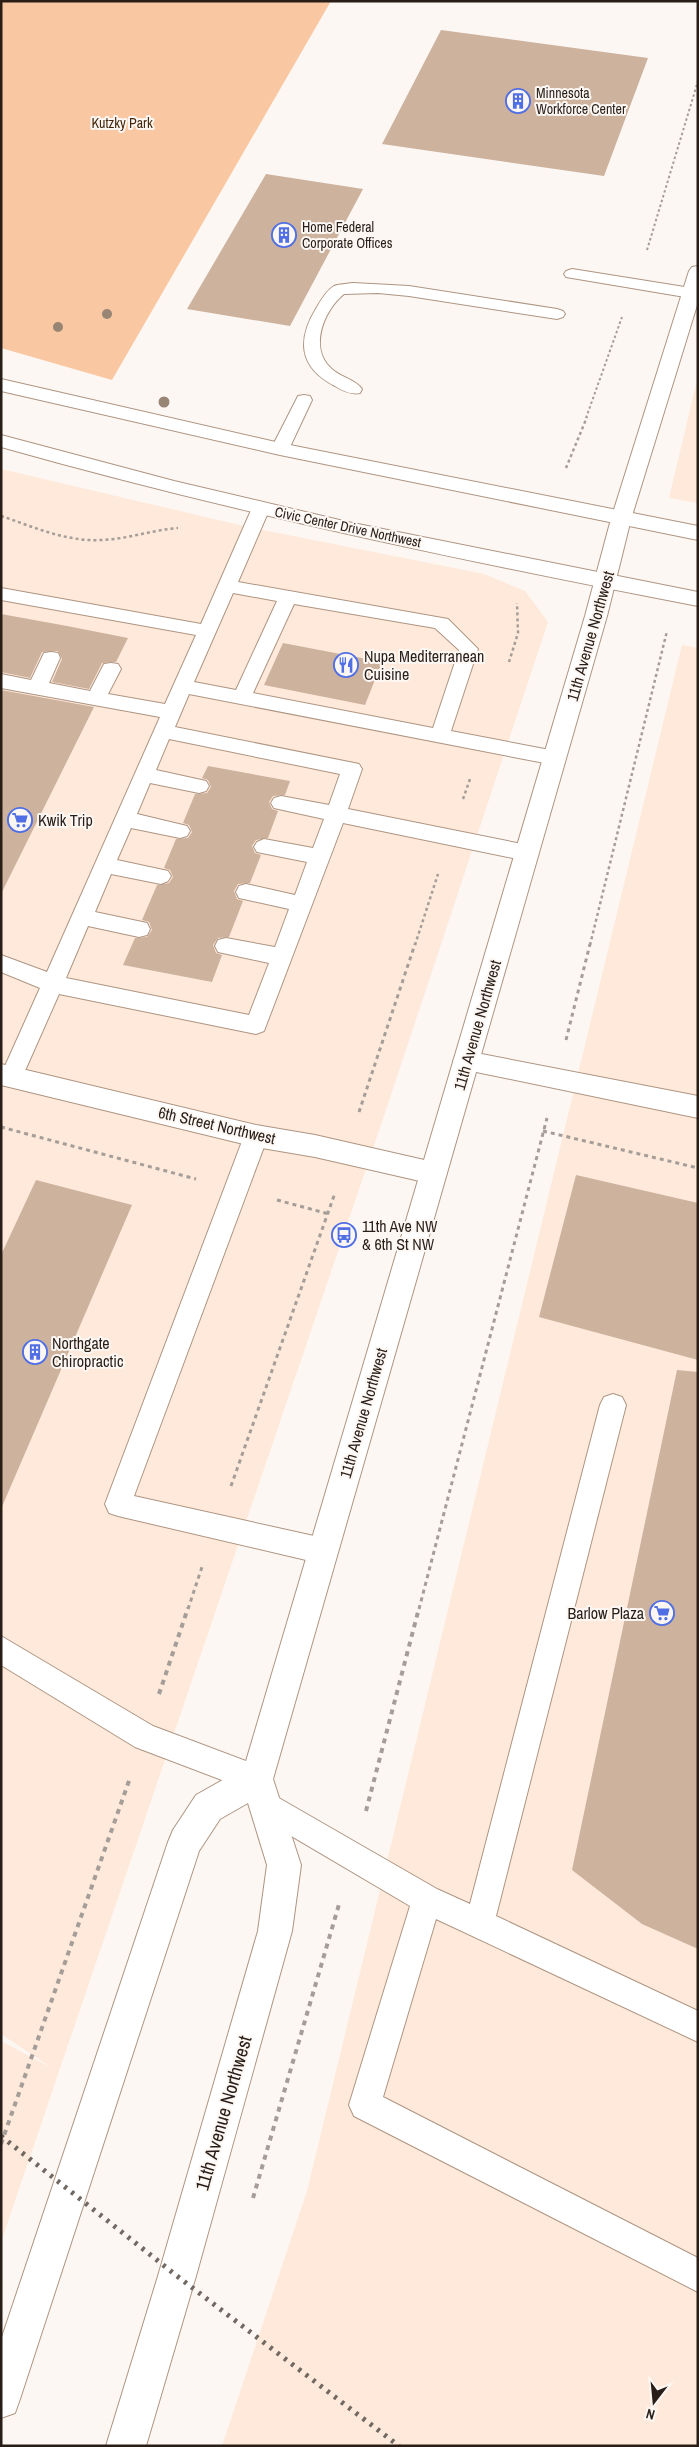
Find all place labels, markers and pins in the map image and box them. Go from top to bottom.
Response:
place label: Minnesota Workforce Center [536,84,626,118]
building icon: Minnesota Workforce Center [505,88,531,114]
place label: Home Federal Corporate Offices [302,218,393,252]
building icon: Home Federal Corporate Offices [271,222,297,248]
place label: Nupa Mediterranean Cuisine [364,645,484,685]
restaurant icon: Nupa Mediterranean Cuisine [333,652,359,678]
supermarket icon: Kwik Trip [7,807,33,833]
place label: Kwik Trip [38,809,93,831]
place label: 11th Ave NW & 6th St NW [362,1215,438,1255]
bus stop icon: 11th Ave NW & 6th St NW [331,1222,357,1248]
place label: Northgate Chiropractic [52,1332,124,1372]
building icon: Northgate Chiropractic [22,1339,48,1365]
supermarket icon: Barlow Plaza [649,1600,675,1626]
place label: Barlow Plaza [567,1602,645,1624]

